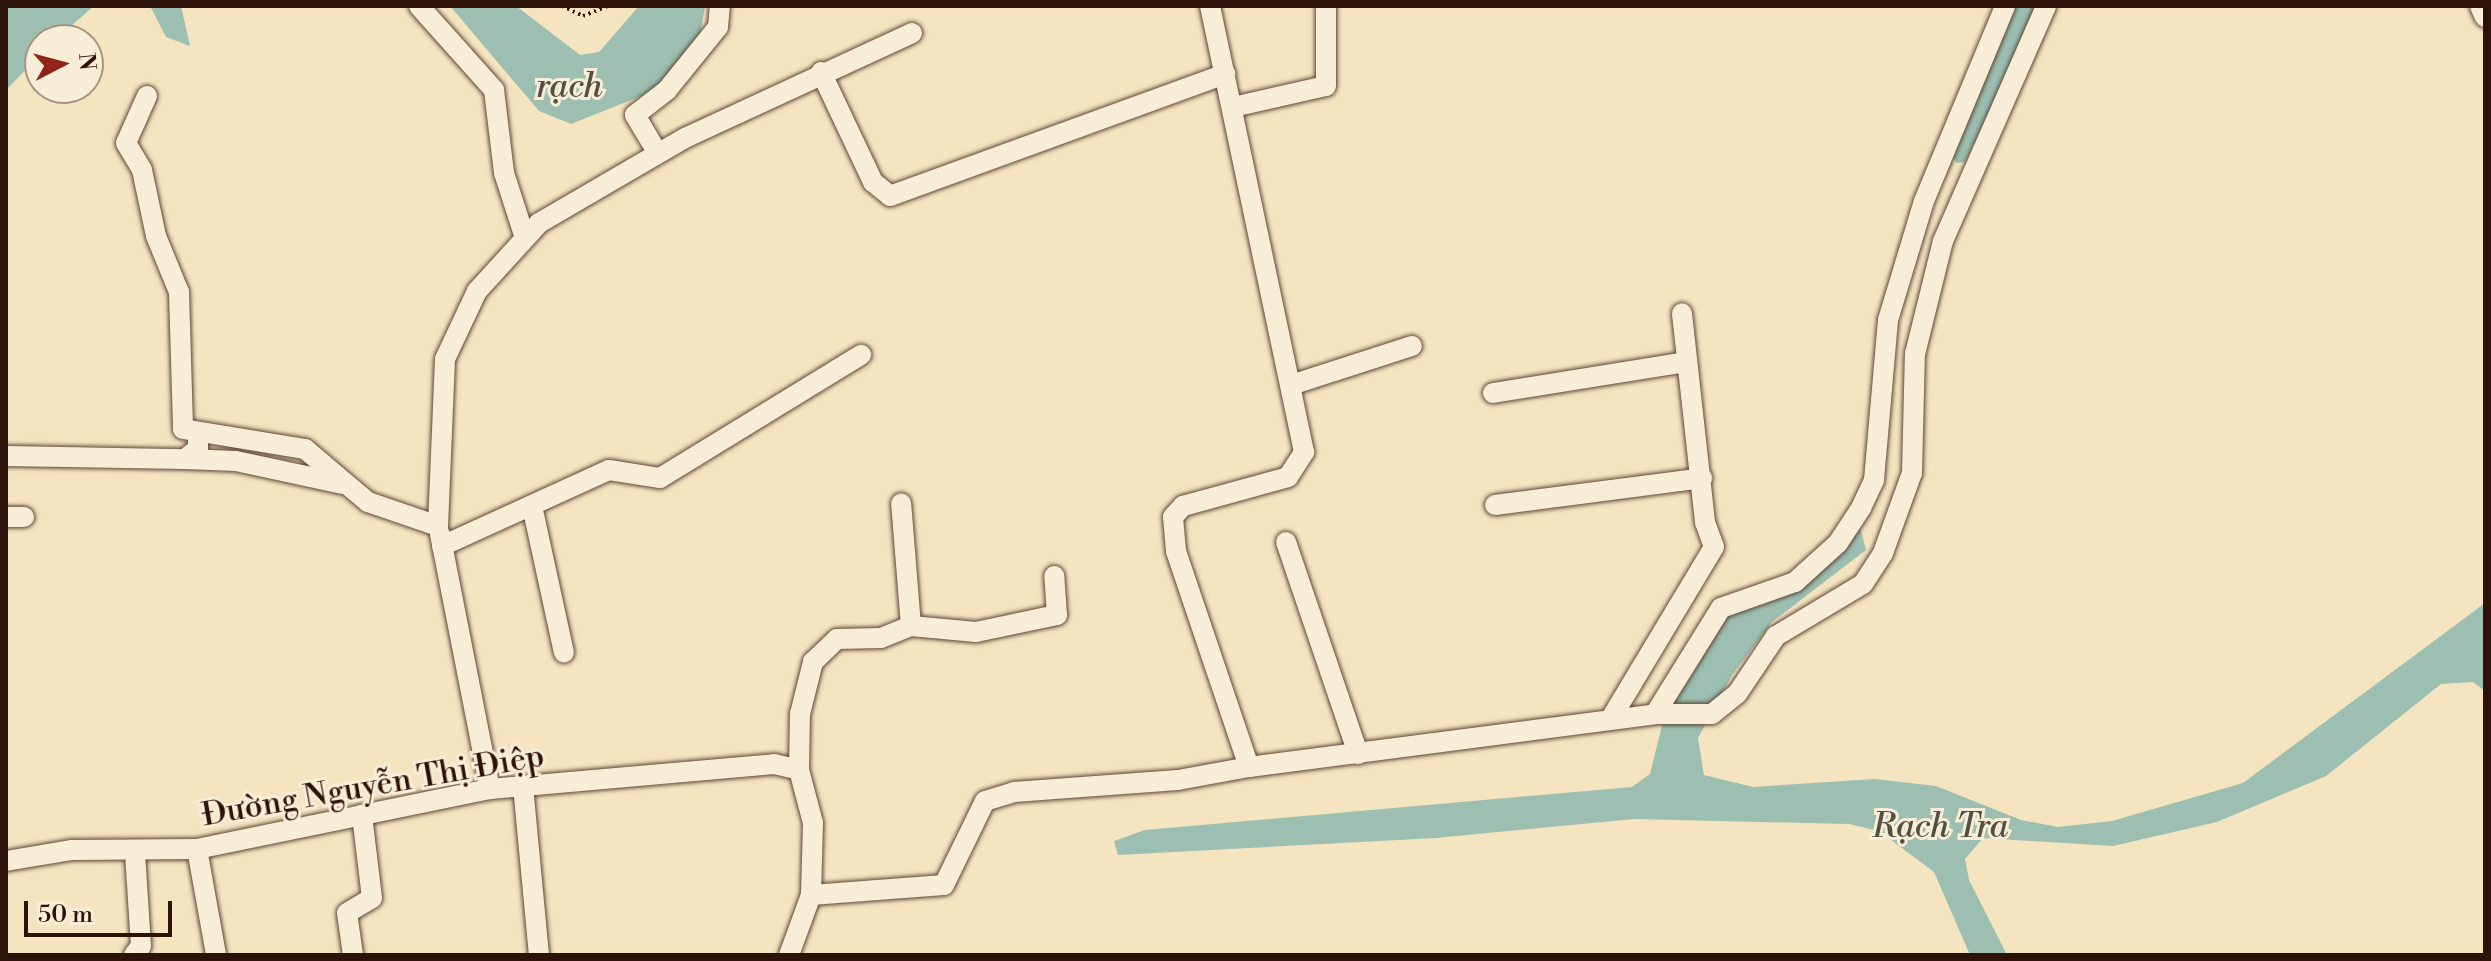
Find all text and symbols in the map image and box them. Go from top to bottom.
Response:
north arrow [24,24,104,104]
text: N [72,52,101,72]
water label: rạch [536,68,602,108]
street label: Đường Nguyễn Thị Điệp [199,737,547,835]
water label: Rạch Tra [1872,808,2008,848]
scale bar [28,885,176,935]
text: 50 m [38,900,93,930]

